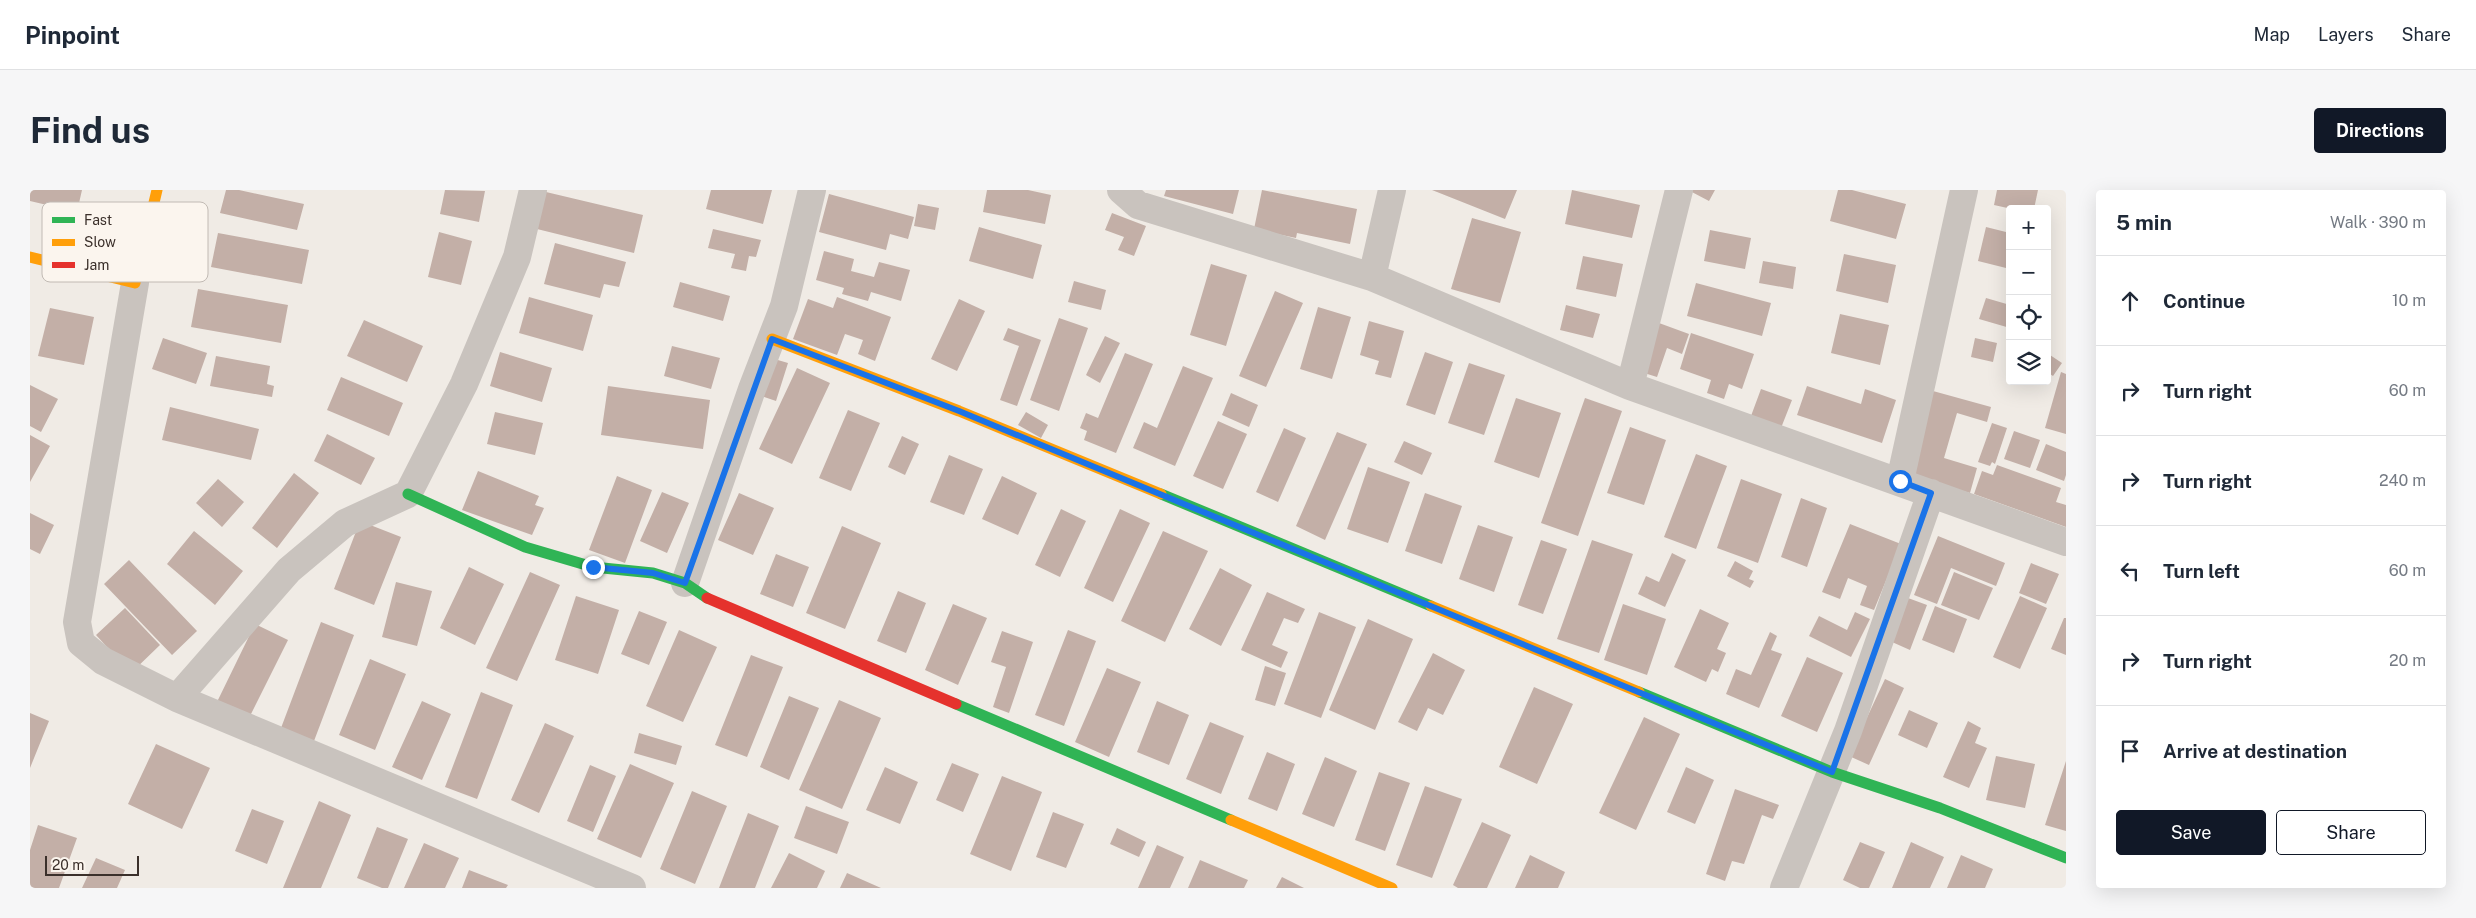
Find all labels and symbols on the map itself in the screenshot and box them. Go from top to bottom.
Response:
legend [42,202,208,282]
text: Fast [84,212,112,228]
text: Slow [84,234,116,250]
text: Jam [84,257,109,273]
route start [1889,470,1912,493]
route end [582,556,605,579]
scale bar [45,853,139,876]

